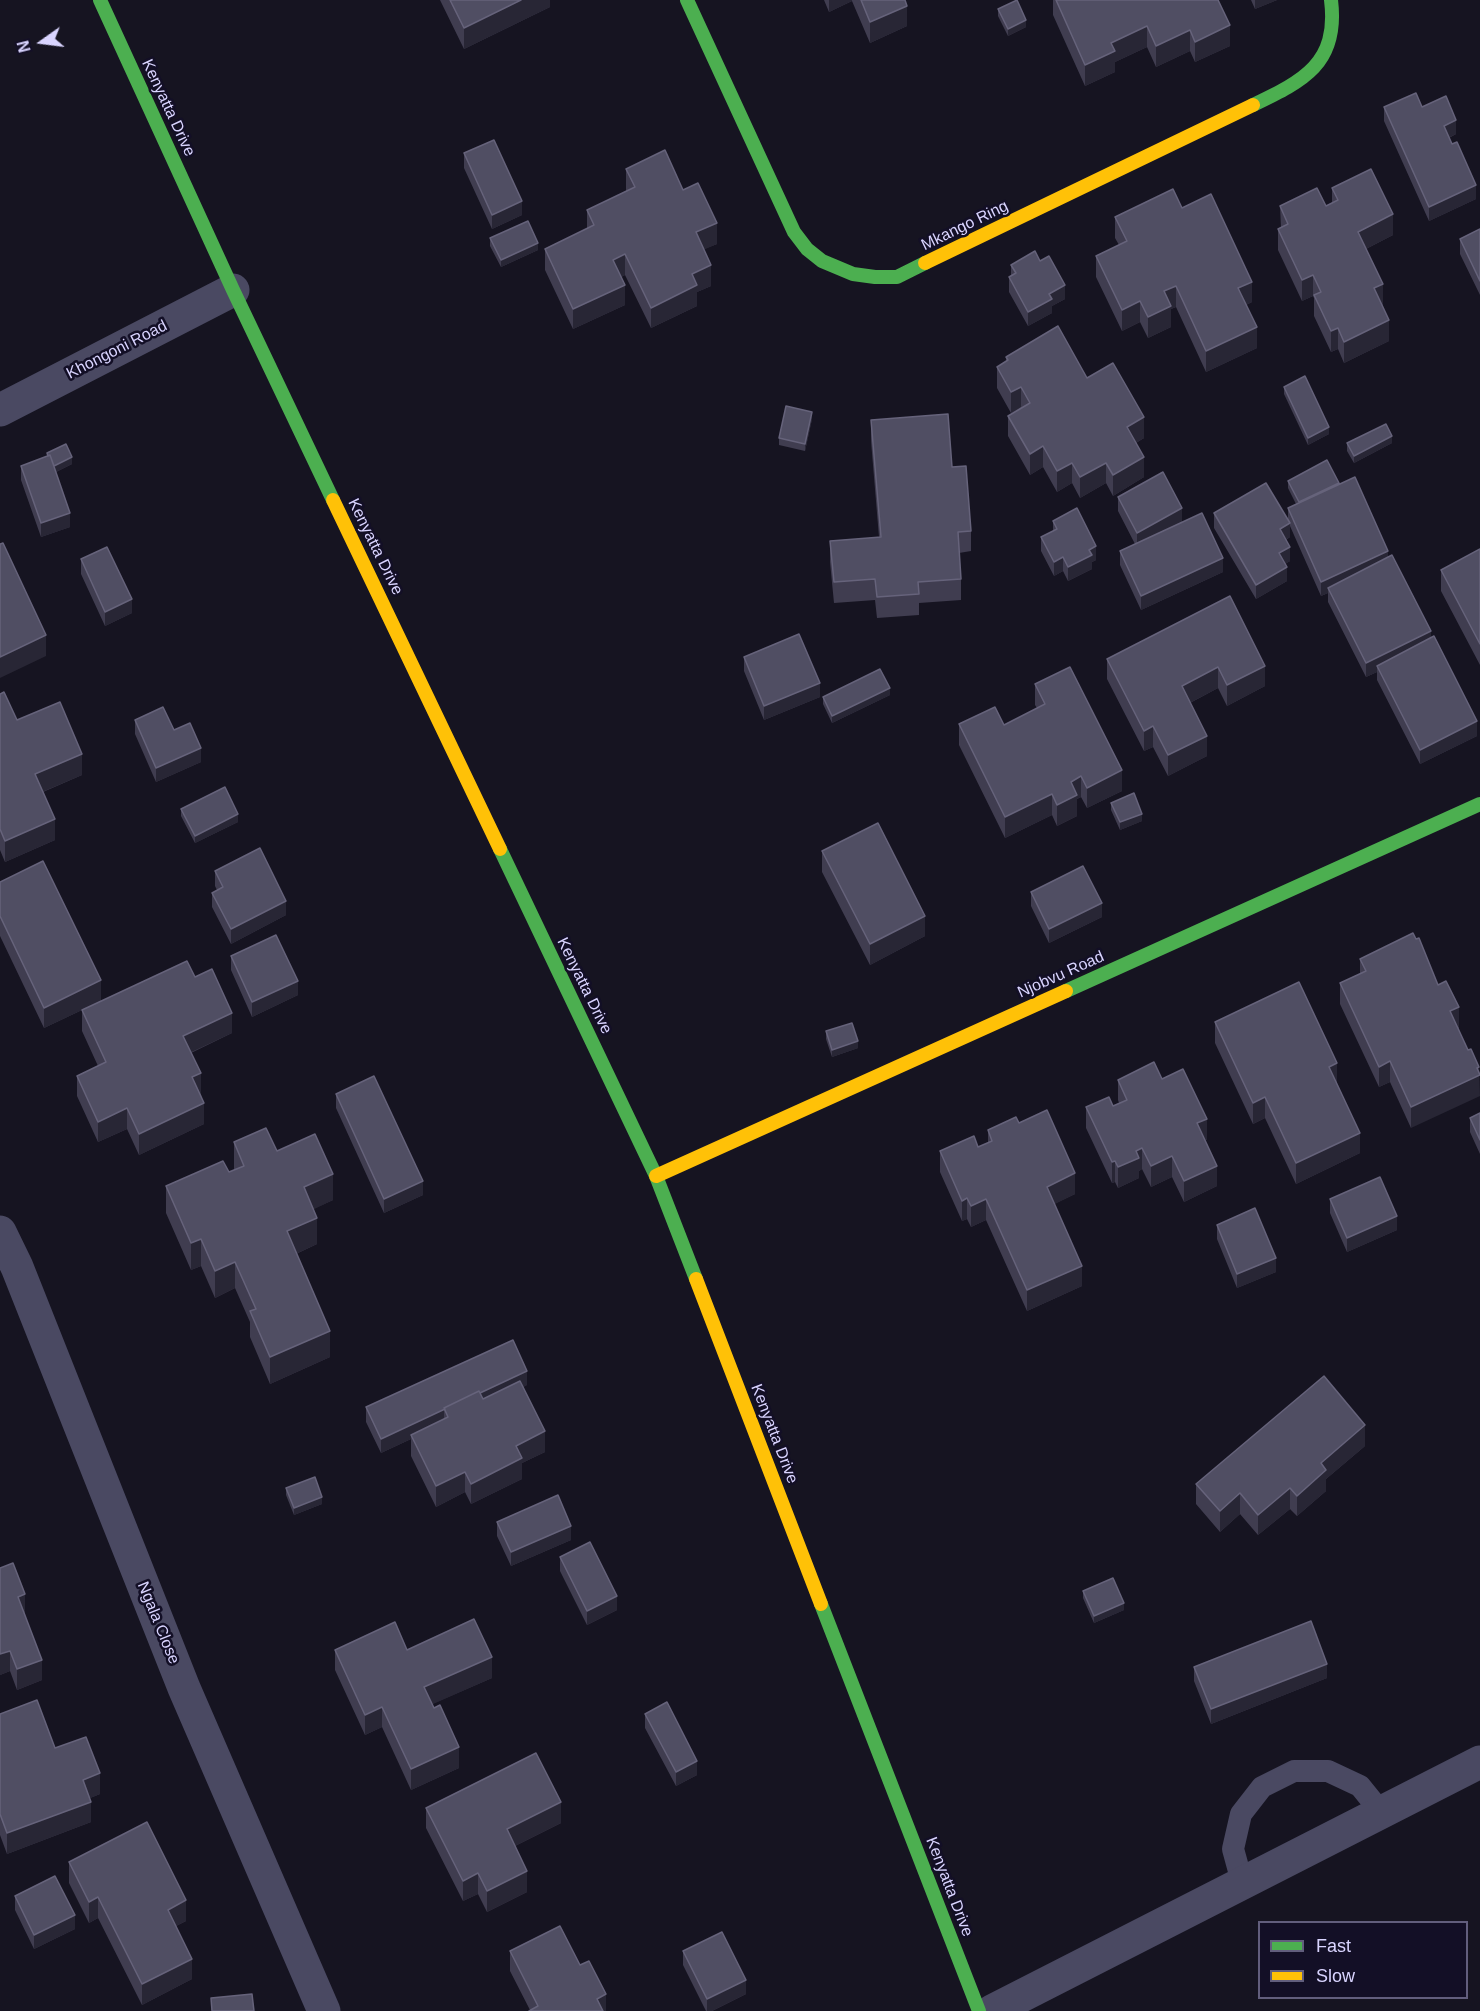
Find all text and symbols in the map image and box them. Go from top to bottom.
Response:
north arrow [12,12,72,72]
text: N [14,39,34,54]
street label: Kenyatta Drive [137,56,199,160]
street label: Mkango Ring [918,197,1012,255]
street label: Khongoni Road [63,316,171,384]
street label: Kenyatta Drive [343,496,407,598]
street label: Kenyatta Drive [552,935,616,1037]
street label: Njobvu Road [1015,947,1107,1003]
street label: Kenyatta Drive [746,1382,802,1486]
street label: Ngala Close [133,1579,183,1667]
street label: Kenyatta Drive [921,1835,977,1939]
legend [1258,1921,1468,1999]
text: Fast [1316,1936,1351,1956]
text: Slow [1316,1966,1355,1986]

